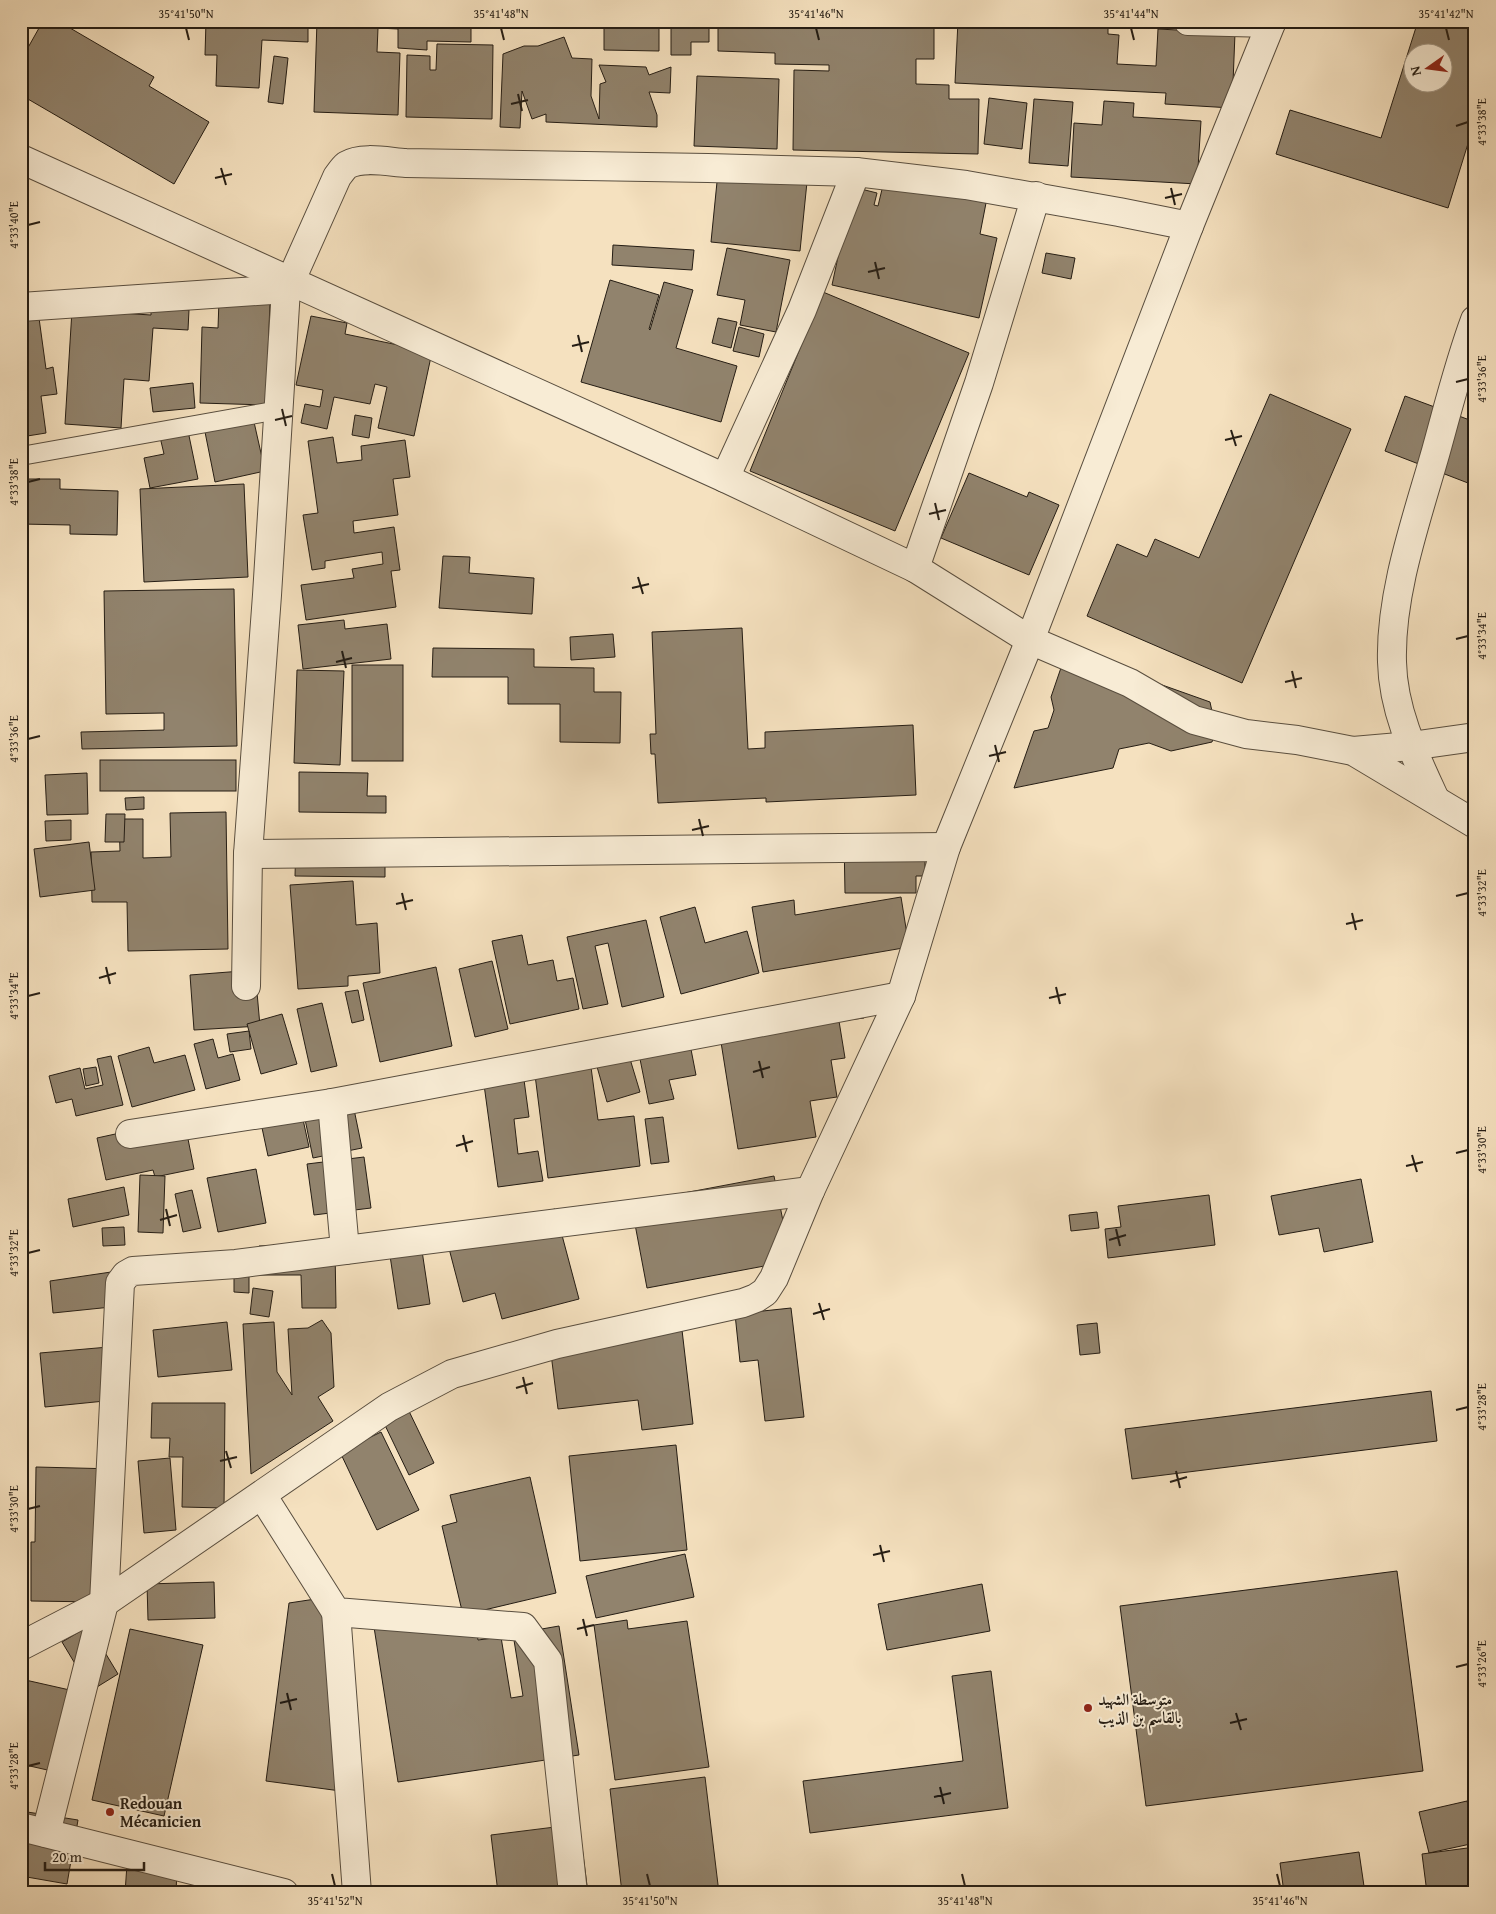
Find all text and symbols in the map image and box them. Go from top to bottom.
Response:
text: 35°41'50"N [158,5,214,22]
text: 35°41'48"N [473,5,529,22]
text: 35°41'46"N [788,5,844,22]
text: 35°41'44"N [1103,5,1159,22]
text: 35°41'42"N [1418,5,1474,22]
north arrow [1404,42,1454,92]
text: N [1404,64,1426,78]
text: 4°33'38"E [1473,98,1490,146]
text: 4°33'40"E [5,201,22,249]
text: 4°33'36"E [1473,355,1490,403]
text: 4°33'38"E [5,458,22,506]
text: 4°33'34"E [1473,612,1490,660]
text: 4°33'36"E [5,715,22,763]
text: 4°33'32"E [1473,869,1490,917]
text: 4°33'34"E [5,972,22,1020]
text: 4°33'30"E [1473,1126,1490,1174]
text: 4°33'32"E [5,1229,22,1277]
text: 4°33'28"E [1473,1383,1490,1431]
text: 4°33'30"E [5,1485,22,1533]
text: 4°33'26"E [1473,1640,1490,1688]
place label: متوسطة الشهيد بالقاسم بن الذيب [1098,1687,1181,1734]
marker: متوسطة الشهيد بالقاسم بن الذيب [1082,1702,1094,1714]
text: 4°33'28"E [5,1742,22,1790]
place label: Redouan Mécanicien [120,1791,202,1833]
marker: Redouan Mécanicien [104,1806,116,1818]
scale bar [45,1839,144,1871]
text: 20 m [52,1846,83,1867]
text: 35°41'52"N [307,1892,363,1909]
text: 35°41'50"N [622,1892,678,1909]
text: 35°41'48"N [937,1892,993,1909]
text: 35°41'46"N [1252,1892,1308,1909]

